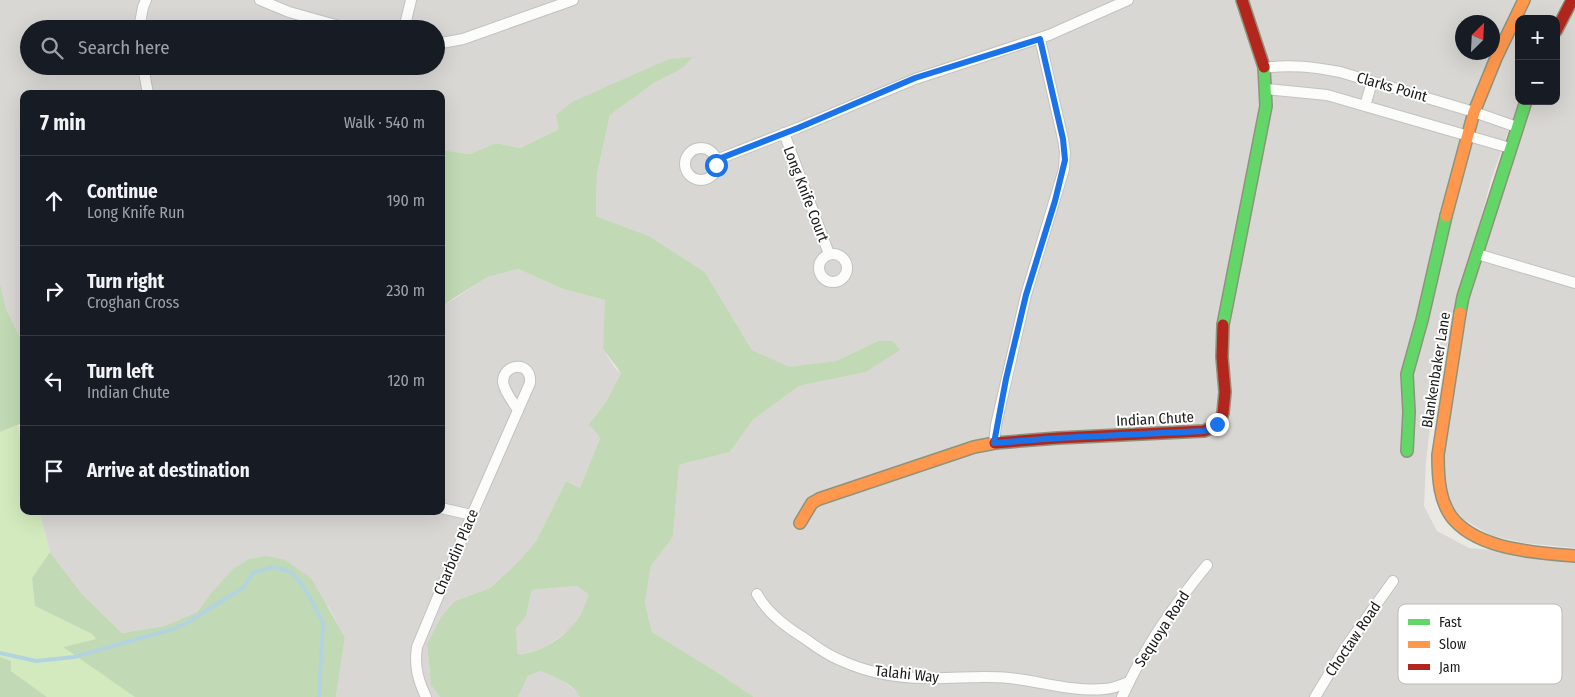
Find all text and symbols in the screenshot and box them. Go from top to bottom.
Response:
north arrow [1455,15,1500,60]
map controls [1515,15,1560,105]
button: + [1515,15,1560,60]
search box [20,20,445,75]
icon: search [38,34,66,62]
text: Search here [78,36,170,59]
button: − [1515,60,1560,105]
street label: Clarks Point [1355,68,1429,106]
text: 7 min [40,110,86,136]
text: Walk · 540 m [344,113,425,132]
street label: Long Knife Court [780,144,833,244]
route start [705,154,728,177]
text: Continue [87,180,158,203]
icon: ahead [40,187,68,215]
text: 190 m [387,191,425,210]
text: Long Knife Run [87,203,185,222]
text: Turn right [87,270,164,293]
icon: right [40,277,68,305]
text: 230 m [386,281,425,300]
text: Croghan Cross [87,293,179,312]
street label: Blankenbaker Lane [1418,311,1454,429]
text: Turn left [87,360,154,383]
icon: left [40,367,68,395]
text: 120 m [387,371,425,390]
text: Indian Chute [87,383,170,402]
street label: Indian Chute [1116,408,1194,430]
route end [1206,413,1229,436]
icon: arrive [40,457,68,485]
text: Arrive at destination [87,459,250,482]
street label: Charbdin Place [430,506,482,598]
street label: Sequoya Road [1131,588,1193,670]
street label: Choctaw Road [1321,598,1385,680]
legend [1398,604,1562,684]
text: Fast [1439,614,1462,631]
text: Slow [1439,636,1466,653]
text: Jam [1439,659,1460,676]
street label: Talahi Way [874,662,940,686]

